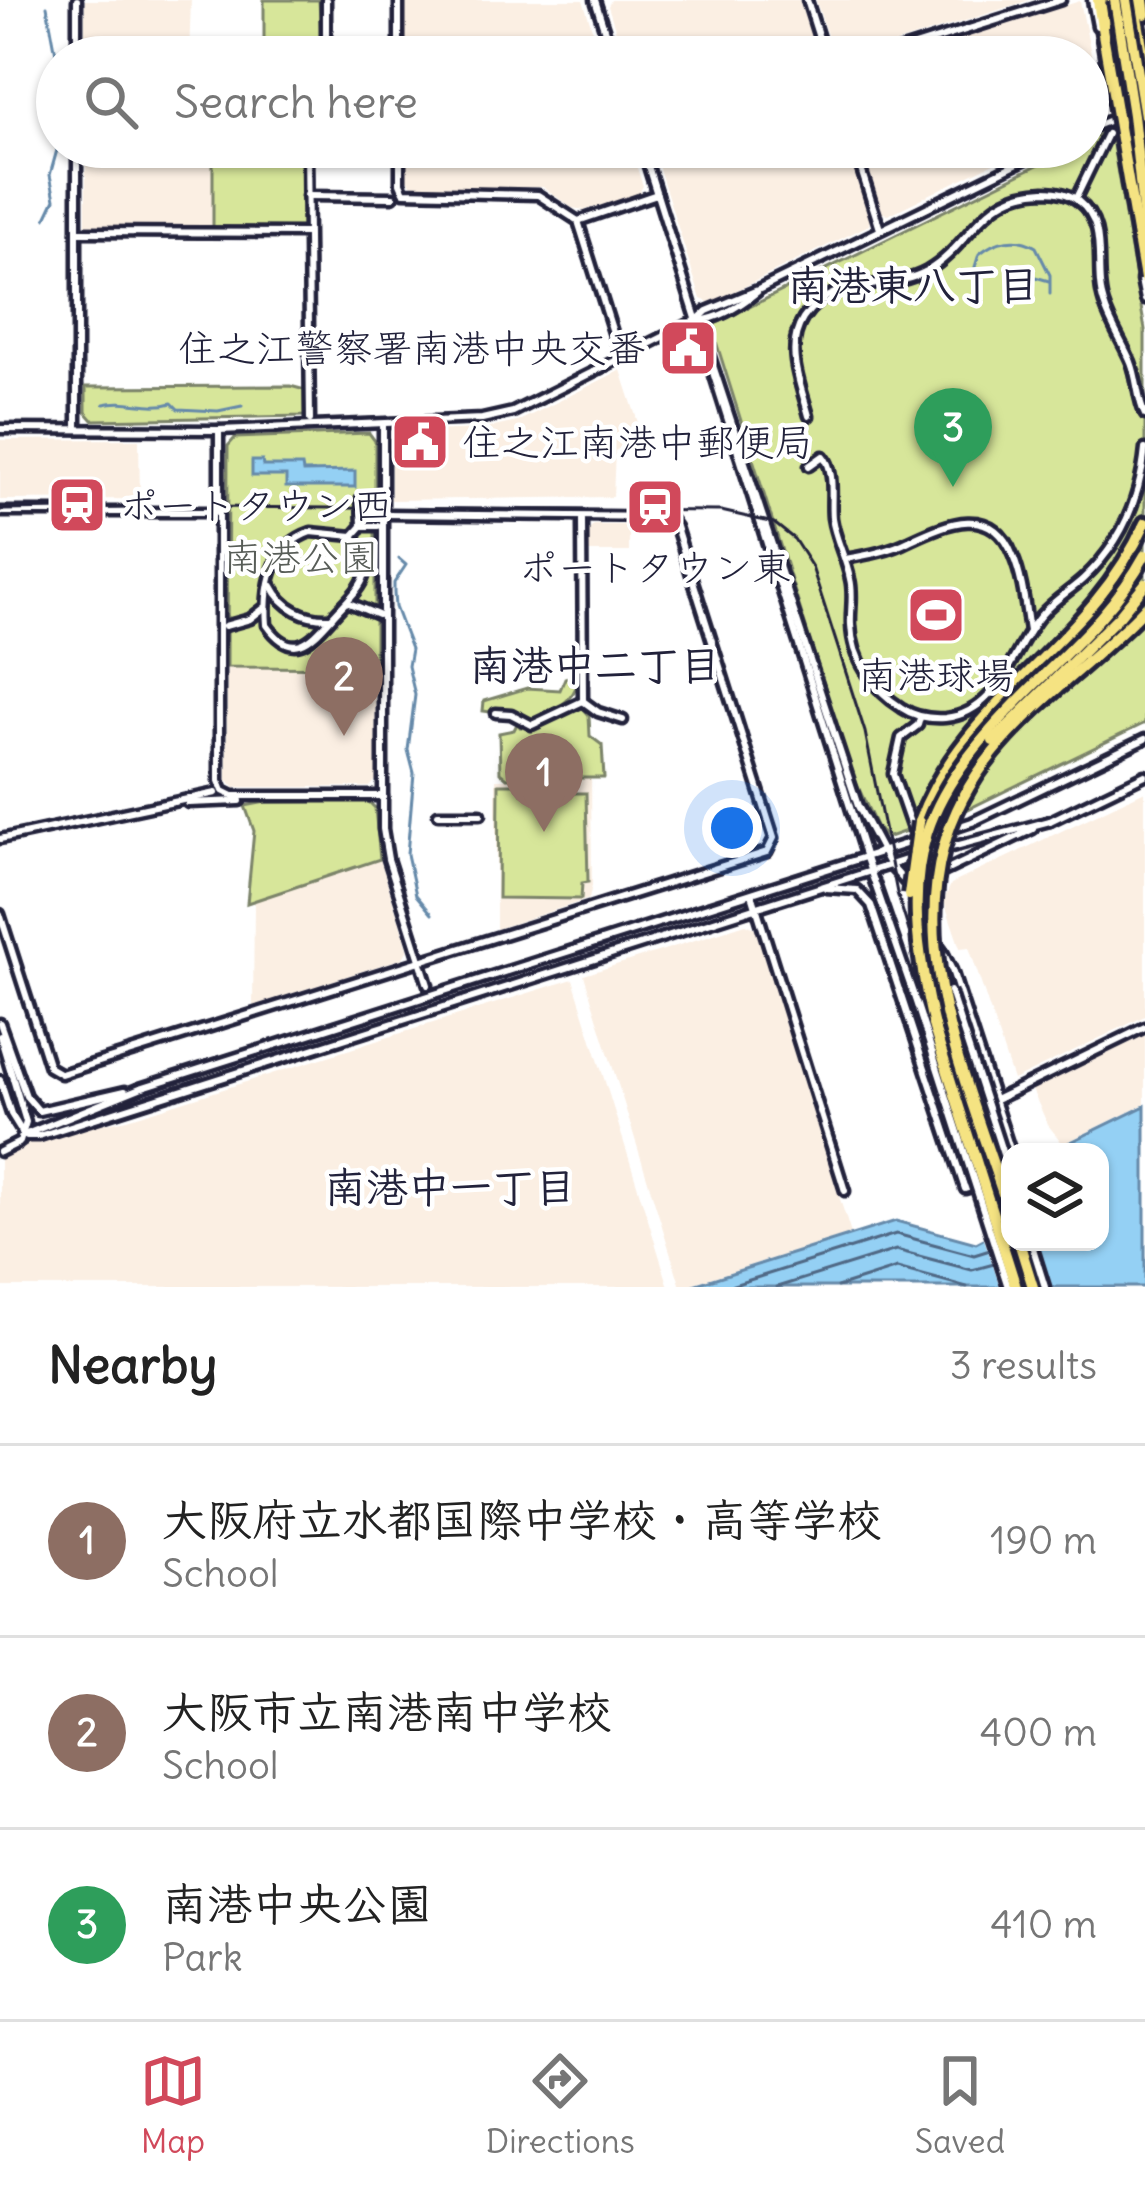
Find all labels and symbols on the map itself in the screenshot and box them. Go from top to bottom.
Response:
district label: 南港東八丁目 [787,259,1039,311]
public building icon: 住之江警察署南港中央交番 [657,317,719,379]
place label: 住之江警察署南港中央交番 [178,324,646,373]
pin: 3 [914,388,992,487]
public building icon: 住之江南港中郵便局 [389,411,451,473]
place label: 住之江南港中郵便局 [462,418,813,467]
station icon: ポートタウン西 [46,474,108,536]
station icon: ポートタウン東 [624,476,686,538]
place label: ポートタウン西 [119,481,392,530]
park label: 南港公園 [223,533,379,582]
place label: ポートタウン東 [518,543,792,592]
sports icon: 南港球場 [905,584,967,646]
pin: 2 [305,637,383,736]
district label: 南港中二丁目 [469,639,721,691]
place label: 南港球場 [858,651,1014,700]
pin: 1 [505,733,583,832]
your location [702,798,762,858]
district label: 南港中一丁目 [324,1161,576,1213]

